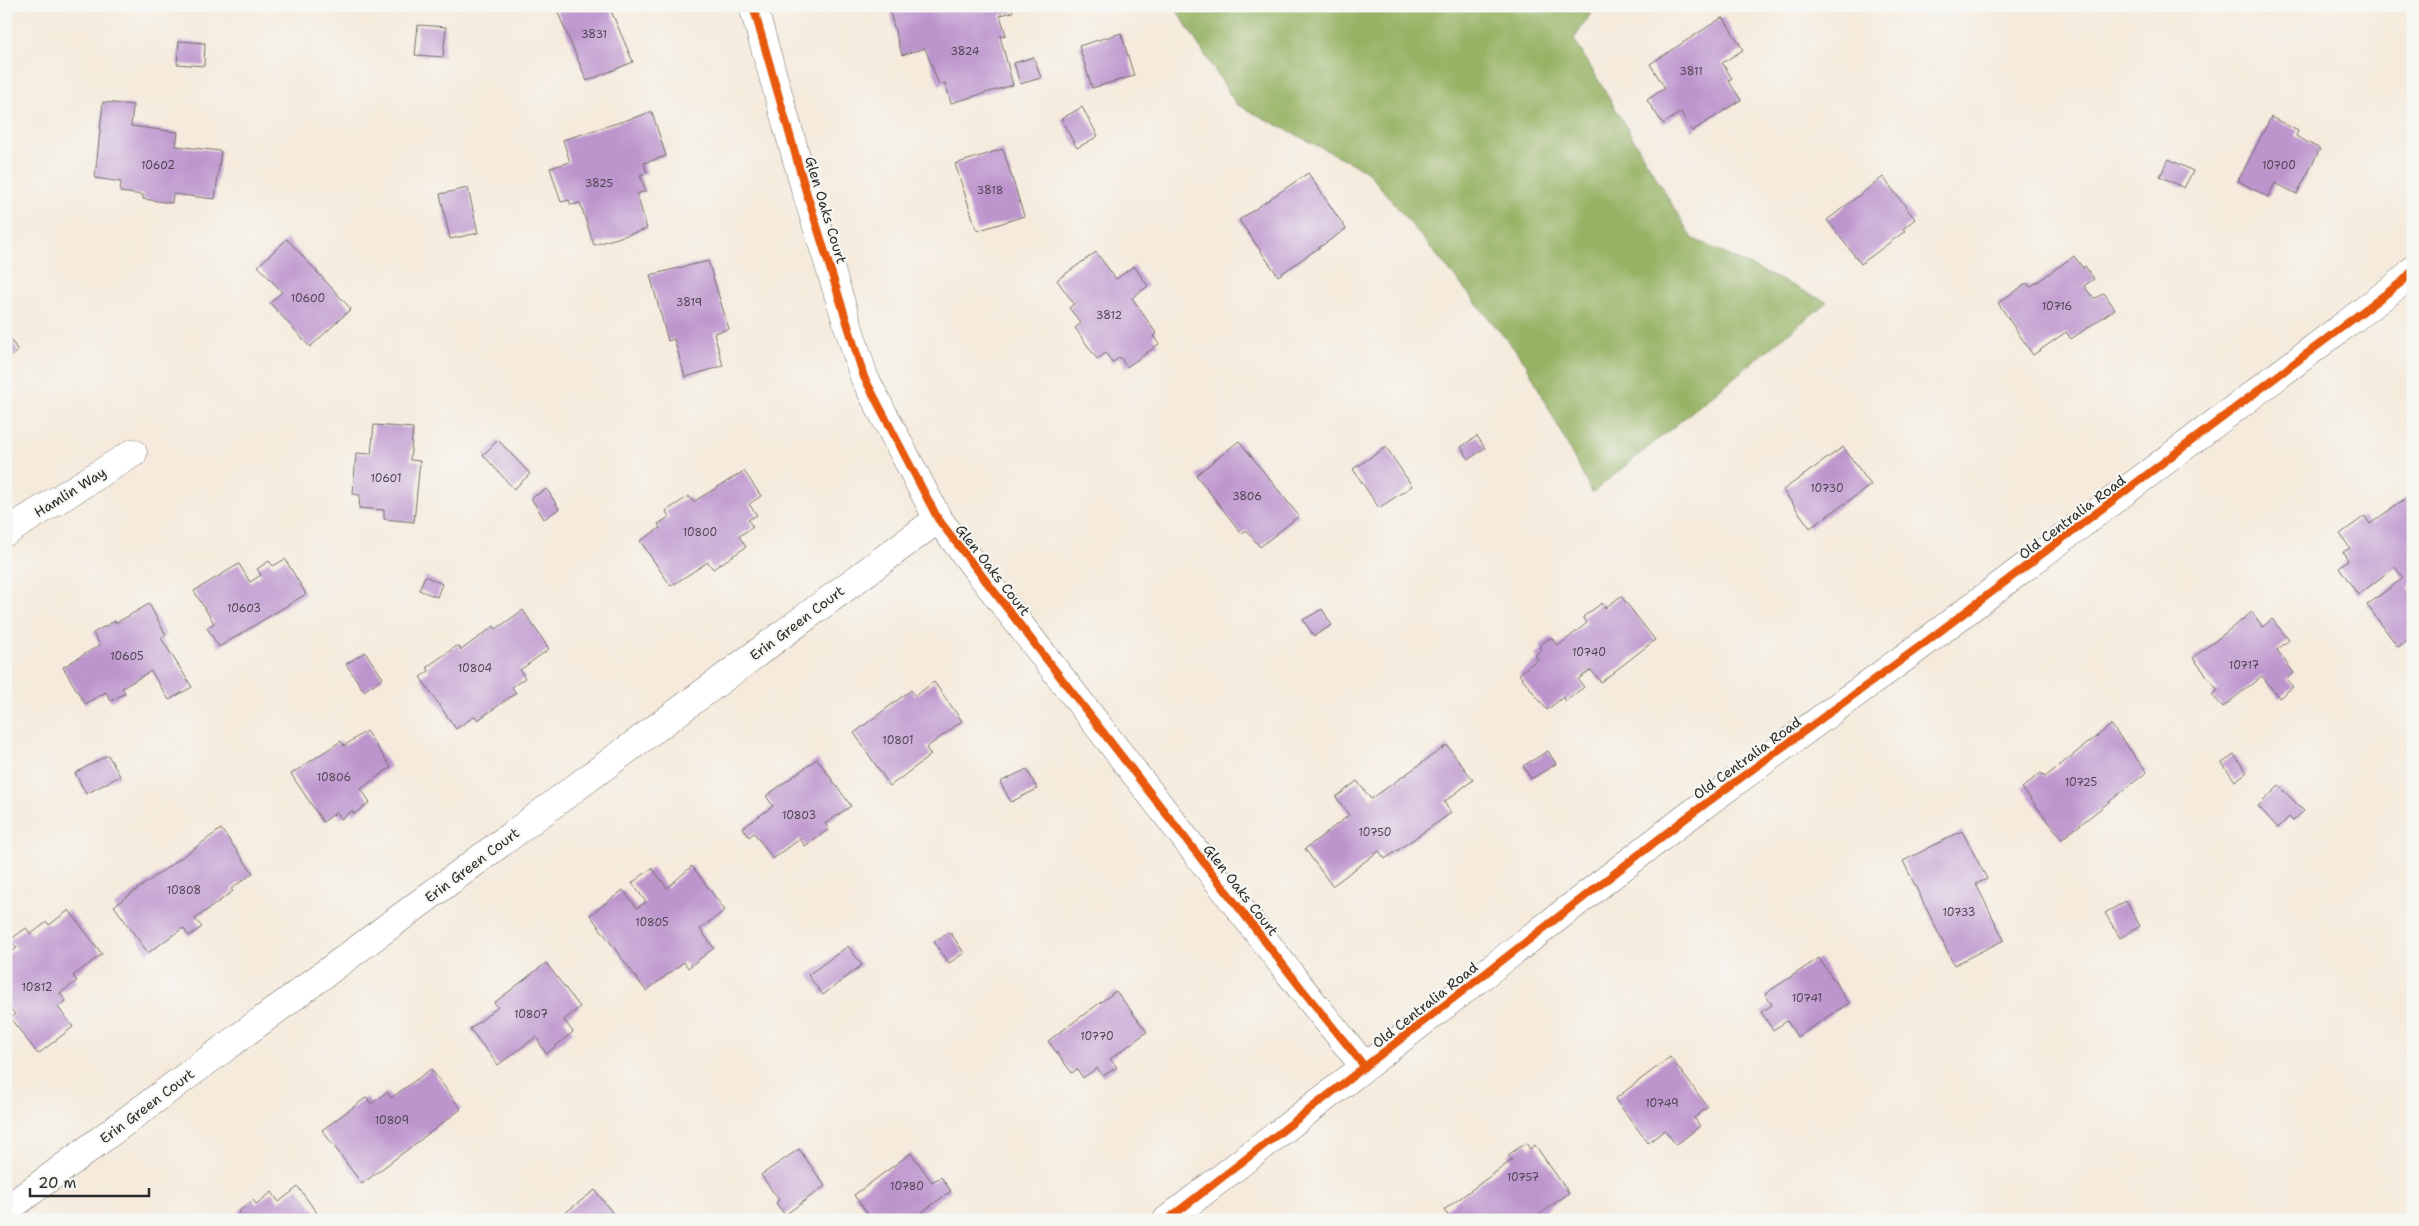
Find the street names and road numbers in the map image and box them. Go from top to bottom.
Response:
street label: Glen Oaks Court [801,154,851,266]
street label: Hamlin Way [31,463,109,521]
street label: Old Centralia Road [2015,471,2129,563]
street label: Glen Oaks Court [952,521,1034,619]
street label: Erin Green Court [746,582,848,664]
street label: Old Centralia Road [1689,713,1805,803]
street label: Erin Green Court [421,824,523,906]
street label: Glen Oaks Court [1200,841,1282,939]
street label: Old Centralia Road [1369,958,1482,1052]
street label: Erin Green Court [96,1065,198,1147]

